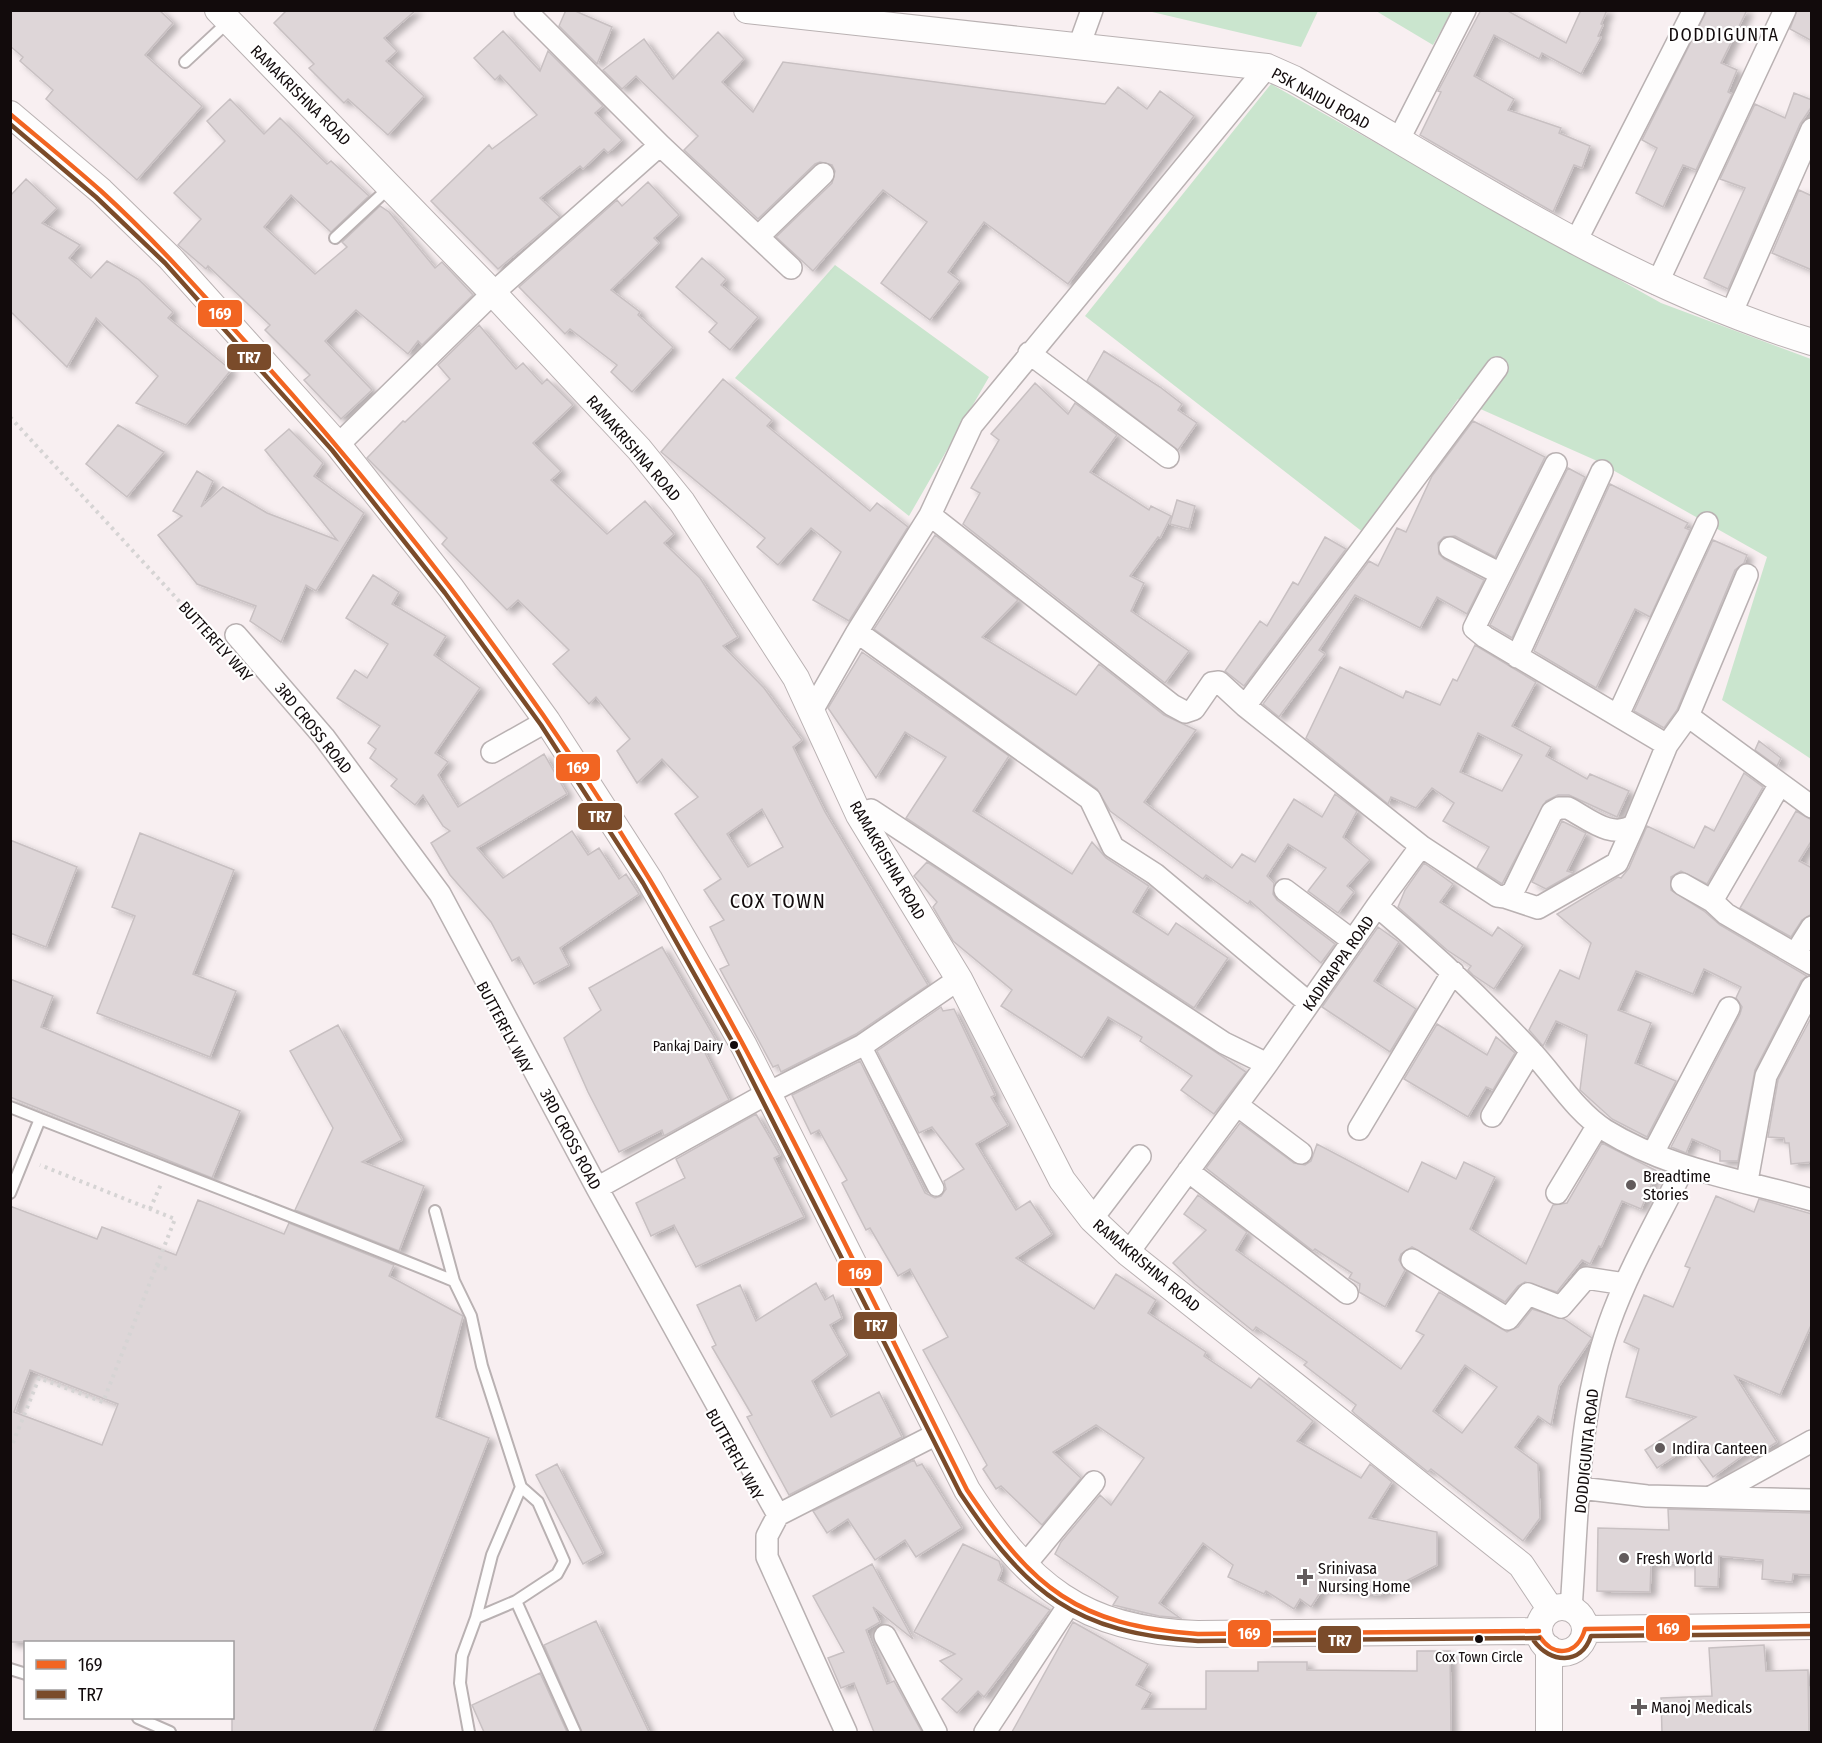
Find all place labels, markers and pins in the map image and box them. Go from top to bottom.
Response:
place label: Pankaj Dairy [653,1038,724,1055]
marker: Pankaj Dairy [728,1039,740,1051]
place label: Breadtime Stories [1643,1167,1711,1204]
marker: Breadtime Stories [1624,1178,1638,1192]
place label: Indira Canteen [1672,1439,1767,1458]
marker: Indira Canteen [1653,1441,1667,1455]
place label: Fresh World [1636,1549,1713,1568]
marker: Fresh World [1617,1551,1631,1565]
place label: Srinivasa Nursing Home [1318,1559,1410,1596]
marker: Srinivasa Nursing Home [1296,1568,1314,1586]
marker: Cox Town Circle [1473,1633,1485,1645]
place label: Cox Town Circle [1435,1649,1523,1666]
place label: Manoj Medicals [1651,1698,1752,1717]
marker: Manoj Medicals [1632,1700,1646,1714]

